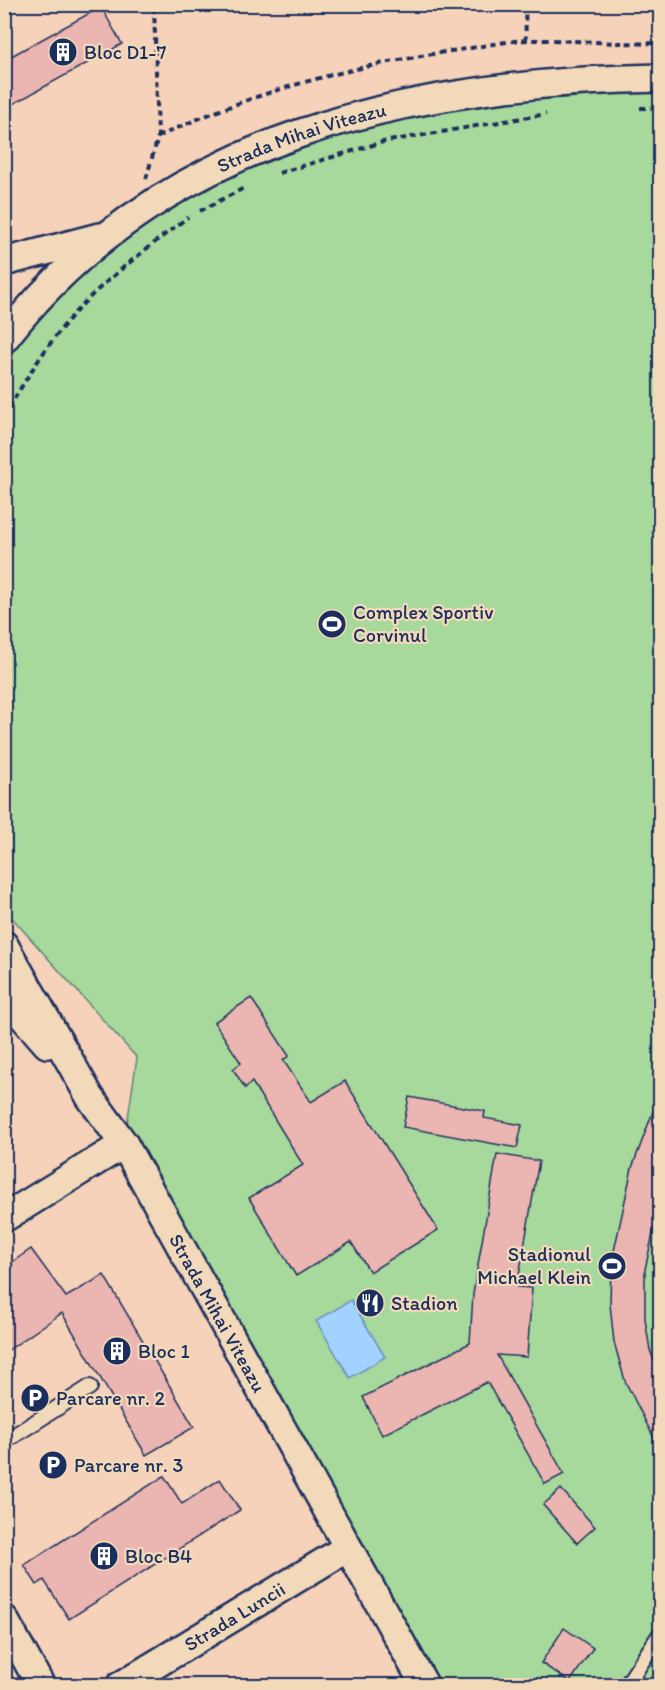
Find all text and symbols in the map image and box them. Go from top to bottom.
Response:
building icon: Bloc D1-7 [47,36,79,68]
place label: Bloc D1-7 [84,40,166,64]
street label: Strada Mihai Viteazu [213,97,389,178]
place label: Complex Sportiv Corvinul [353,600,493,647]
sports icon: Complex Sportiv Corvinul [316,608,348,640]
street label: Strada Mihai Viteazu [164,1229,272,1397]
place label: Stadionul Michael Klein [477,1242,591,1289]
sports icon: Stadionul Michael Klein [596,1250,628,1282]
restaurant icon: Stadion [354,1287,386,1319]
place label: Stadion [391,1291,458,1315]
building icon: Bloc 1 [101,1335,133,1367]
place label: Bloc 1 [138,1339,190,1363]
parking icon: Parcare nr. 2 [19,1382,51,1414]
place label: Parcare nr. 2 [56,1386,165,1410]
parking icon: Parcare nr. 3 [37,1449,69,1481]
place label: Parcare nr. 3 [74,1453,183,1477]
building icon: Bloc B4 [88,1540,120,1572]
place label: Bloc B4 [125,1544,192,1568]
street label: Strada Luncii [180,1577,289,1656]

